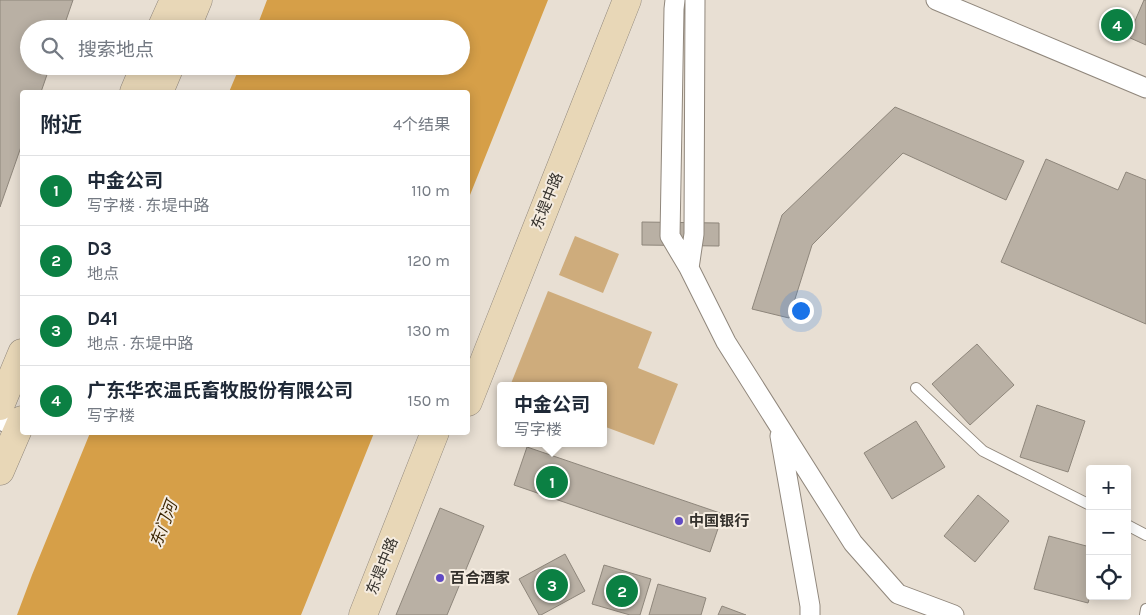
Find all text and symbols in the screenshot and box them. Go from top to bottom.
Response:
pin: 4 [1101,6,1133,44]
search box [20,20,470,75]
icon: search [38,34,66,62]
text: 搜索地点 [78,39,154,61]
text: 附近 [40,113,82,137]
text: 4个结果 [393,115,450,134]
text: 中金公司 [87,170,163,192]
street label: 东堤中路 [527,170,567,232]
text: 1 [53,181,59,200]
text: 110 m [411,181,450,200]
text: 写字楼 · 东堤中路 [87,196,209,215]
text: D3 [87,238,112,260]
text: 2 [51,251,61,270]
text: 120 m [407,251,450,270]
text: 地点 [87,264,119,283]
your location [788,298,814,324]
text: D41 [87,308,118,330]
text: 3 [51,321,61,340]
text: 130 m [407,321,450,340]
text: 地点 · 东堤中路 [87,334,193,353]
text: 广东华农温氏畜牧股份有限公司 [87,380,353,402]
popup [497,382,607,447]
text: 4 [51,391,61,410]
text: 150 m [407,391,450,410]
text: 中金公司 [514,394,590,416]
text: 写字楼 [87,406,135,425]
text: 写字楼 [514,420,562,439]
pin: 1 [536,463,568,501]
map controls [1086,465,1131,600]
button: + [1086,465,1131,510]
water label: 东门河 [146,496,182,550]
button: − [1086,510,1131,555]
place label: 中国银行 [689,512,749,530]
marker: 中国银行 [673,515,685,527]
street label: 东堤中路 [362,535,402,597]
button: locate [1086,555,1131,600]
pin: 3 [536,566,568,604]
place label: 百合酒家 [450,569,510,587]
marker: 百合酒家 [434,572,446,584]
pin: 2 [606,572,638,610]

